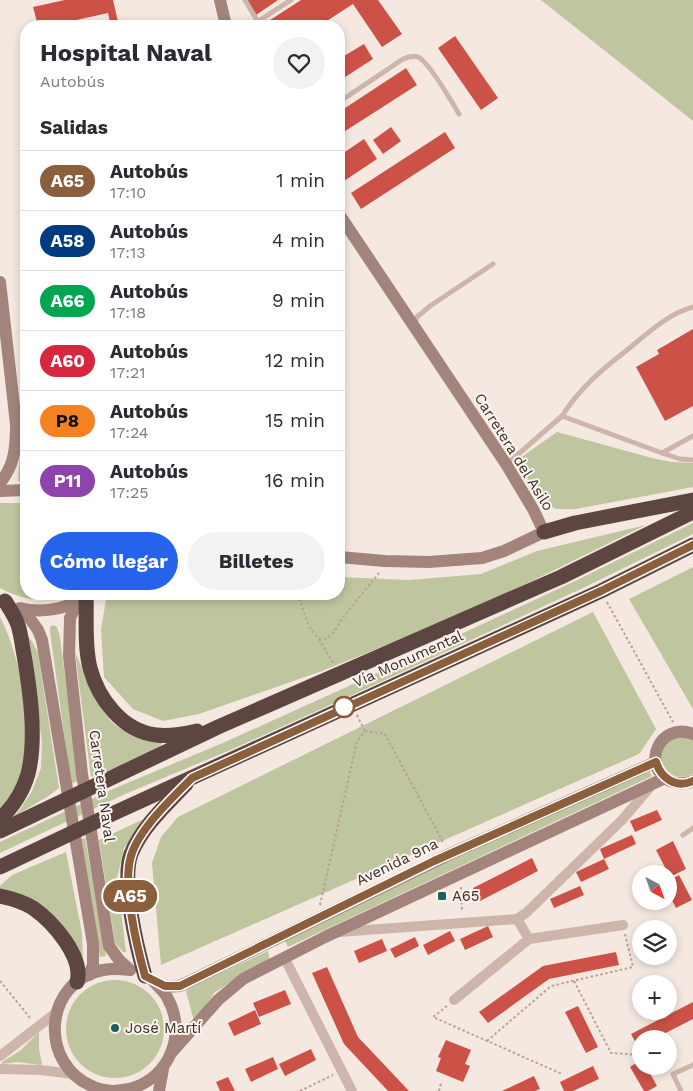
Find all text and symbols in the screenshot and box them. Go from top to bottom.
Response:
button: heart [273,37,325,89]
text: Hospital Naval [40,39,212,67]
text: Autobús [40,72,105,91]
text: Salidas [40,116,108,139]
text: Autobús [110,160,188,183]
text: 1 min [276,169,325,192]
text: A65 [51,170,84,191]
text: 17:10 [110,183,146,202]
text: Autobús [110,220,188,243]
text: 4 min [272,229,325,252]
text: A58 [51,230,84,251]
text: 17:13 [110,243,146,262]
text: Autobús [110,280,188,303]
text: 9 min [272,289,325,312]
text: A66 [50,290,85,311]
text: 17:18 [110,303,146,322]
text: Autobús [110,340,188,363]
text: 12 min [265,349,325,372]
text: A60 [50,350,85,371]
text: 17:21 [110,363,146,382]
street label: Carretera del Asilo [471,390,557,514]
text: Autobús [110,400,188,423]
text: 15 min [265,409,325,432]
text: P8 [56,410,79,431]
text: 17:24 [110,423,149,442]
text: Autobús [110,460,188,483]
text: 16 min [265,469,325,492]
text: P11 [54,470,81,491]
text: 17:25 [110,483,149,502]
button: Cómo llegar [40,532,178,590]
button: Billetes [188,532,325,590]
street label: Vía Monumental [350,626,466,691]
unlabelled marker [333,696,355,718]
street label: Carretera Naval [85,729,119,844]
street label: Avenida 9na [353,834,441,890]
north arrow [632,865,678,910]
map controls [632,865,677,1075]
line badge: A65 [101,880,159,912]
text: A65 [113,885,147,906]
place label: A65 [452,887,480,905]
marker: A65 [436,890,448,902]
button: layers [632,920,677,965]
button: + [632,975,677,1020]
place label: José Martí [125,1019,201,1037]
marker: José Martí [109,1022,121,1034]
button: − [632,1030,677,1075]

